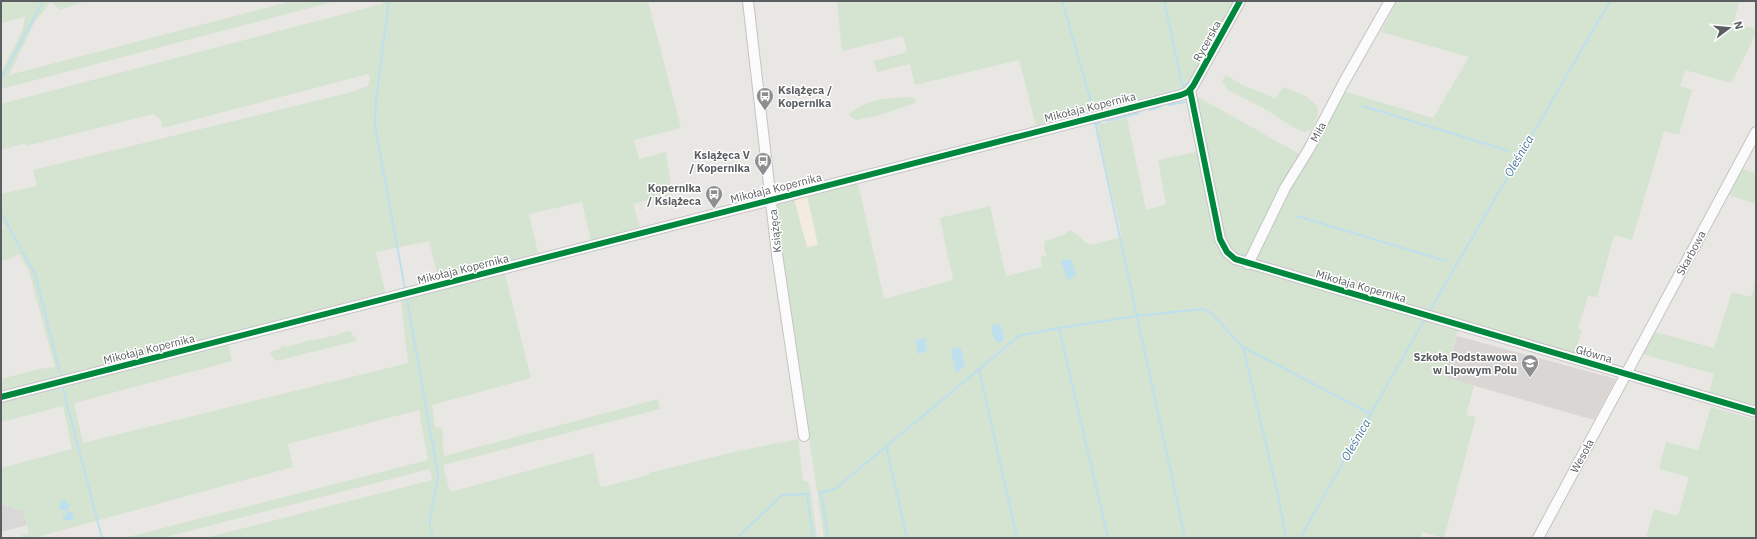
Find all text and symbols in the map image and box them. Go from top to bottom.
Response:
north arrow [1709,8,1749,48]
street label: Rycerska [1190,18,1224,64]
text: N [1731,19,1746,31]
place label: Książęca / Kopernika [778,83,832,110]
bus stop icon: Książęca / Kopernika [755,86,775,111]
street label: Mikołaja Kopernika [1043,89,1137,125]
street label: Miła [1307,120,1329,144]
water label: Oleśnica [1501,132,1537,179]
place label: Książęca V / Kopernika [689,148,750,175]
bus stop icon: Książęca V / Kopernika [753,151,773,176]
street label: Mikołaja Kopernika [729,170,823,206]
place label: Kopernika / Książeca [647,181,701,208]
bus stop icon: Kopernika / Książeca [704,184,724,209]
street label: Książęca [766,209,784,253]
street label: Skarbowa [1673,228,1709,278]
street label: Mikołaja Kopernika [416,251,510,287]
street label: Mikołaja Kopernika [1314,266,1408,306]
street label: Mikołaja Kopernika [102,331,196,367]
street label: Główna [1574,342,1614,366]
place label: Szkoła Podstawowa w Lipowym Polu [1414,350,1517,377]
school or university icon: Szkoła Podstawowa w Lipowym Polu [1520,353,1540,378]
water label: Oleśnica [1338,416,1374,463]
street label: Wesoła [1567,437,1597,475]

